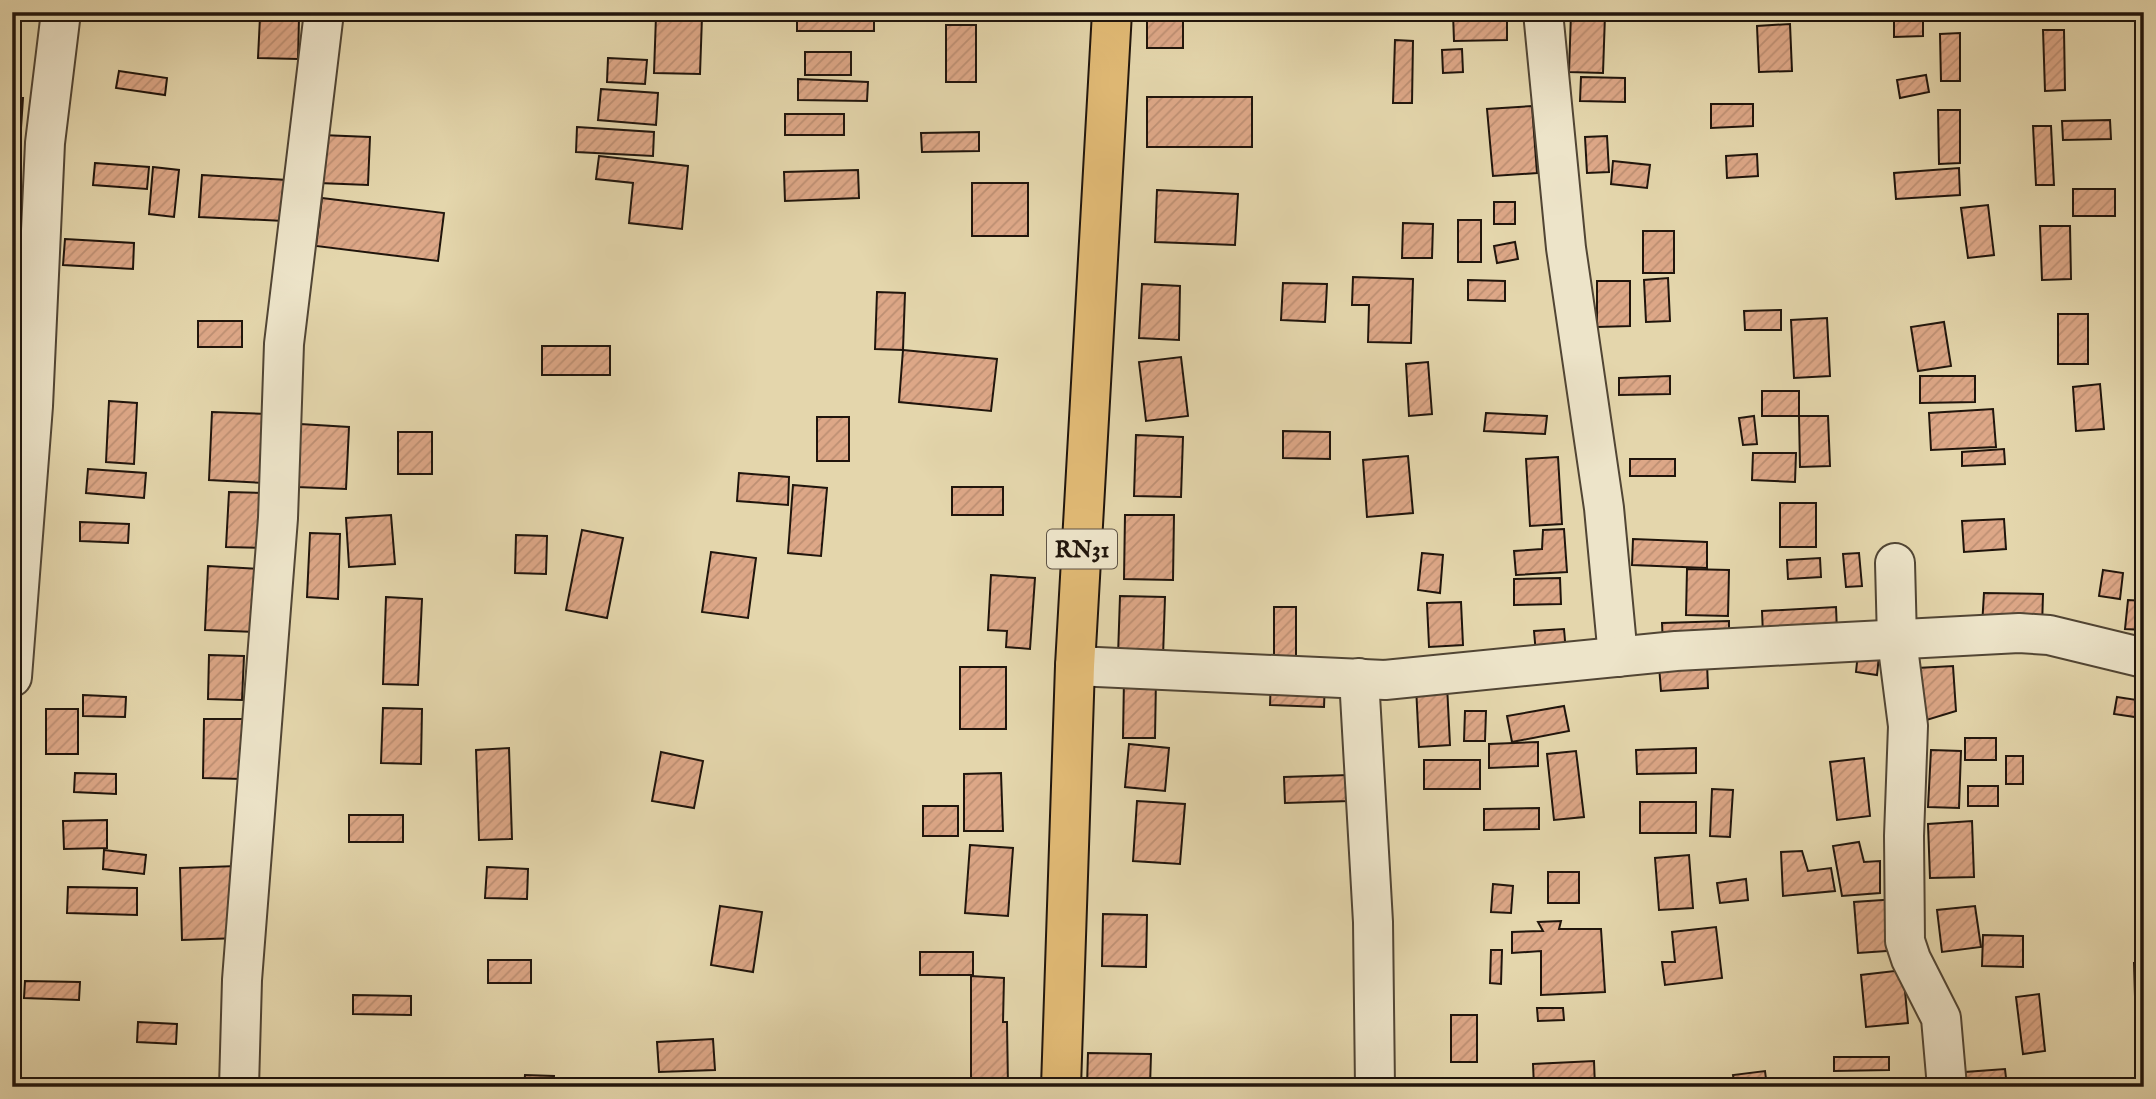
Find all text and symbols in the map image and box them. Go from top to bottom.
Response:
road number: RN31 [1047,530,1117,568]

